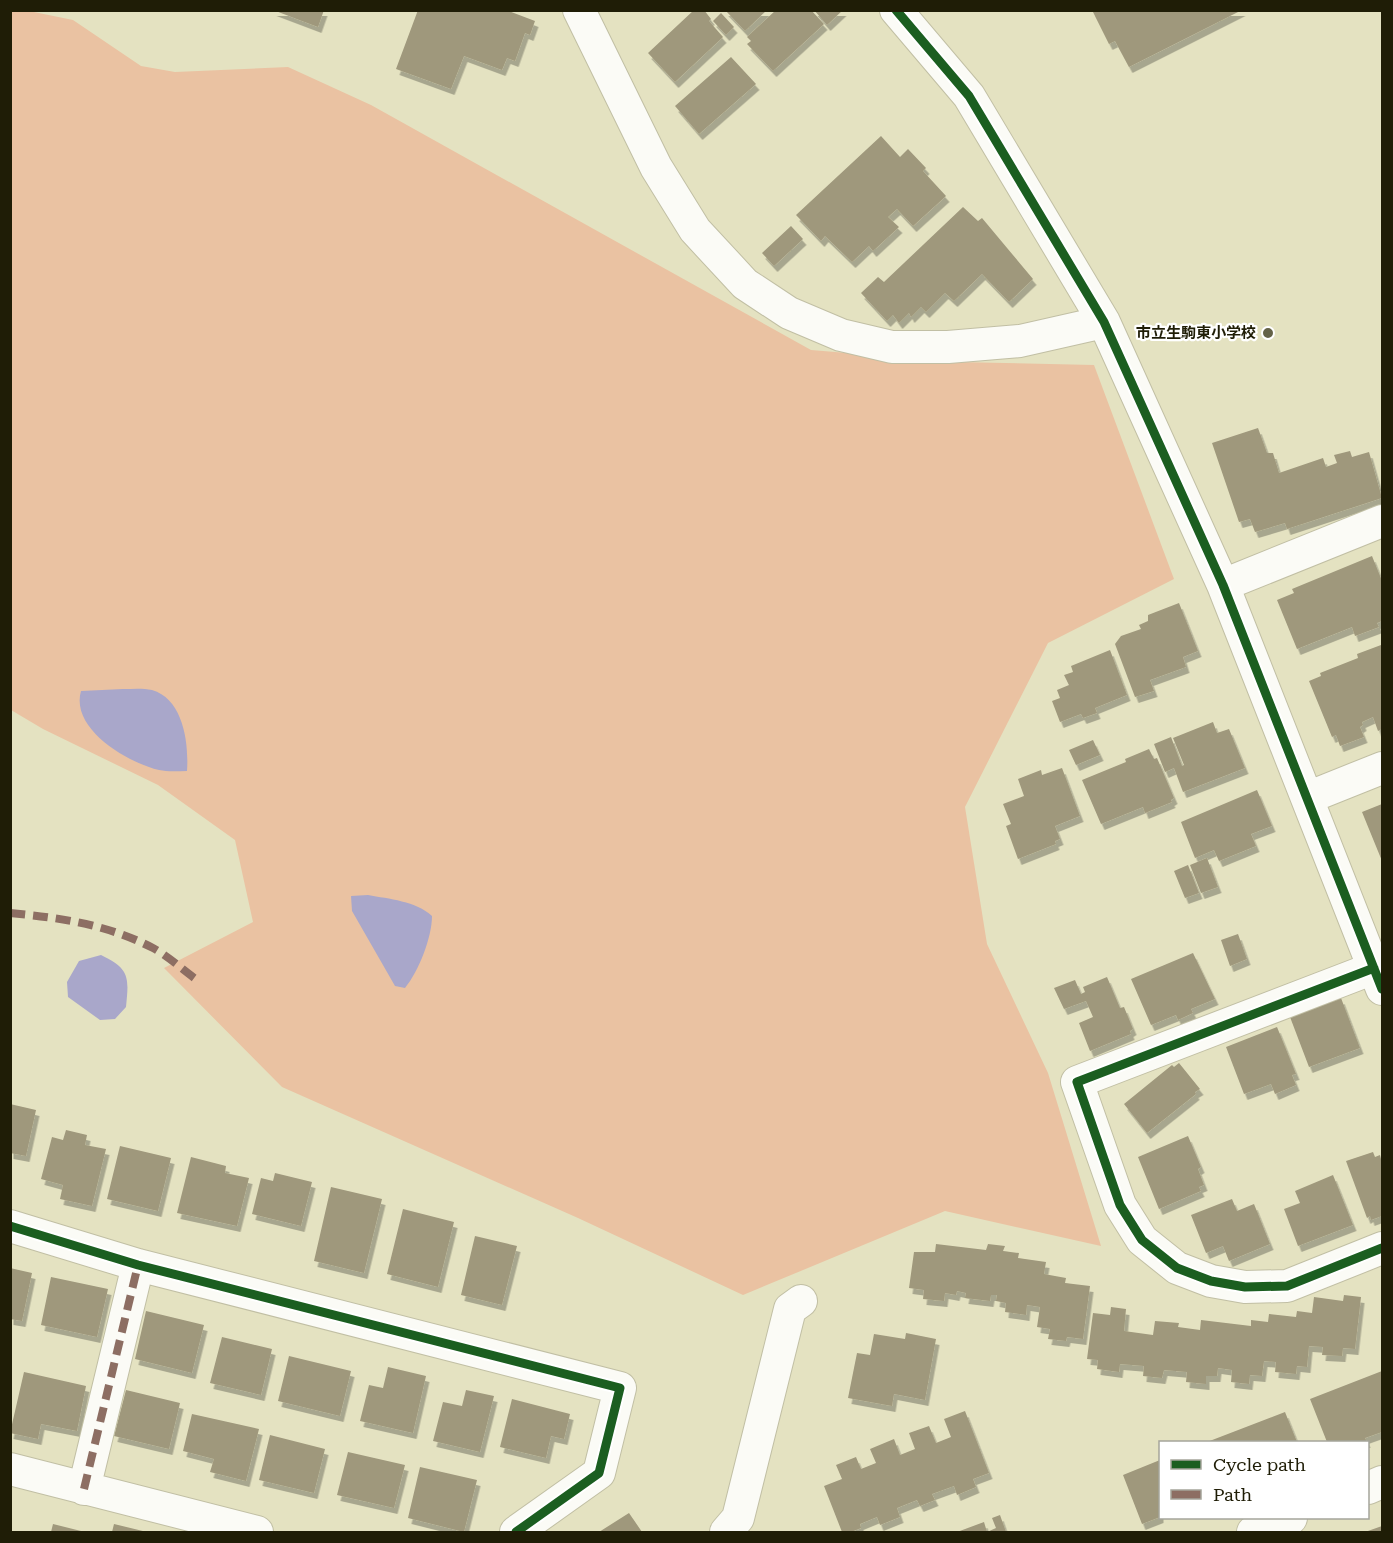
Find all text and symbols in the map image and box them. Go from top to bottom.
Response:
place label: 市立生駒東小学校 [1136,324,1256,342]
marker: 市立生駒東小学校 [1261,326,1275,340]
legend [1159,1441,1369,1519]
text: Cycle path [1213,1454,1306,1475]
text: Path [1213,1484,1252,1505]

